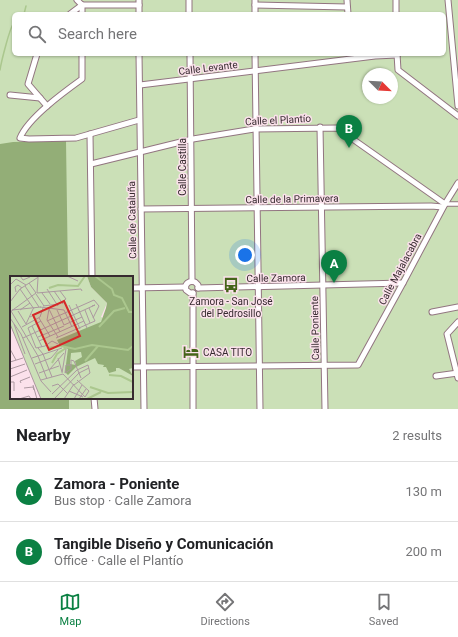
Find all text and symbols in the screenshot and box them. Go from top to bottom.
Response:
search box [12,12,446,56]
icon: search [26,23,48,45]
text: Search here [58,25,137,43]
street label: Calle Levante [178,59,238,77]
north arrow [362,68,398,104]
street label: Calle el Plantío [245,113,312,127]
pin: B [336,115,362,148]
street label: Calle Castilla [177,138,188,196]
street label: Calle de Cataluña [126,181,138,259]
street label: Calle de la Primavera [245,193,339,205]
street label: Calle Majalacabra [377,231,423,307]
your location [235,245,255,265]
pin: A [321,250,347,283]
street label: Calle Zamora [246,272,306,284]
inset map [10,276,133,399]
bus stop icon: Zamora - San José del Pedrosillo [222,276,240,294]
place label: Zamora - San José del Pedrosillo [189,296,273,319]
street label: Calle Poniente [309,296,321,360]
hotel icon: CASA TITO [182,343,200,361]
place label: CASA TITO [203,347,252,358]
text: Nearby [16,425,71,445]
text: 2 results [392,428,442,443]
text: Zamora - Poniente [54,475,179,493]
text: A [25,484,33,499]
text: 130 m [405,484,442,499]
text: Bus stop · Calle Zamora [54,493,191,508]
text: Tangible Diseño y Comunicación [54,535,273,553]
text: B [25,544,33,559]
text: 200 m [405,544,442,559]
text: Office · Calle el Plantío [54,553,183,568]
tab: Map [59,591,81,628]
tab: Directions [200,591,250,628]
tab: Saved [369,591,399,628]

